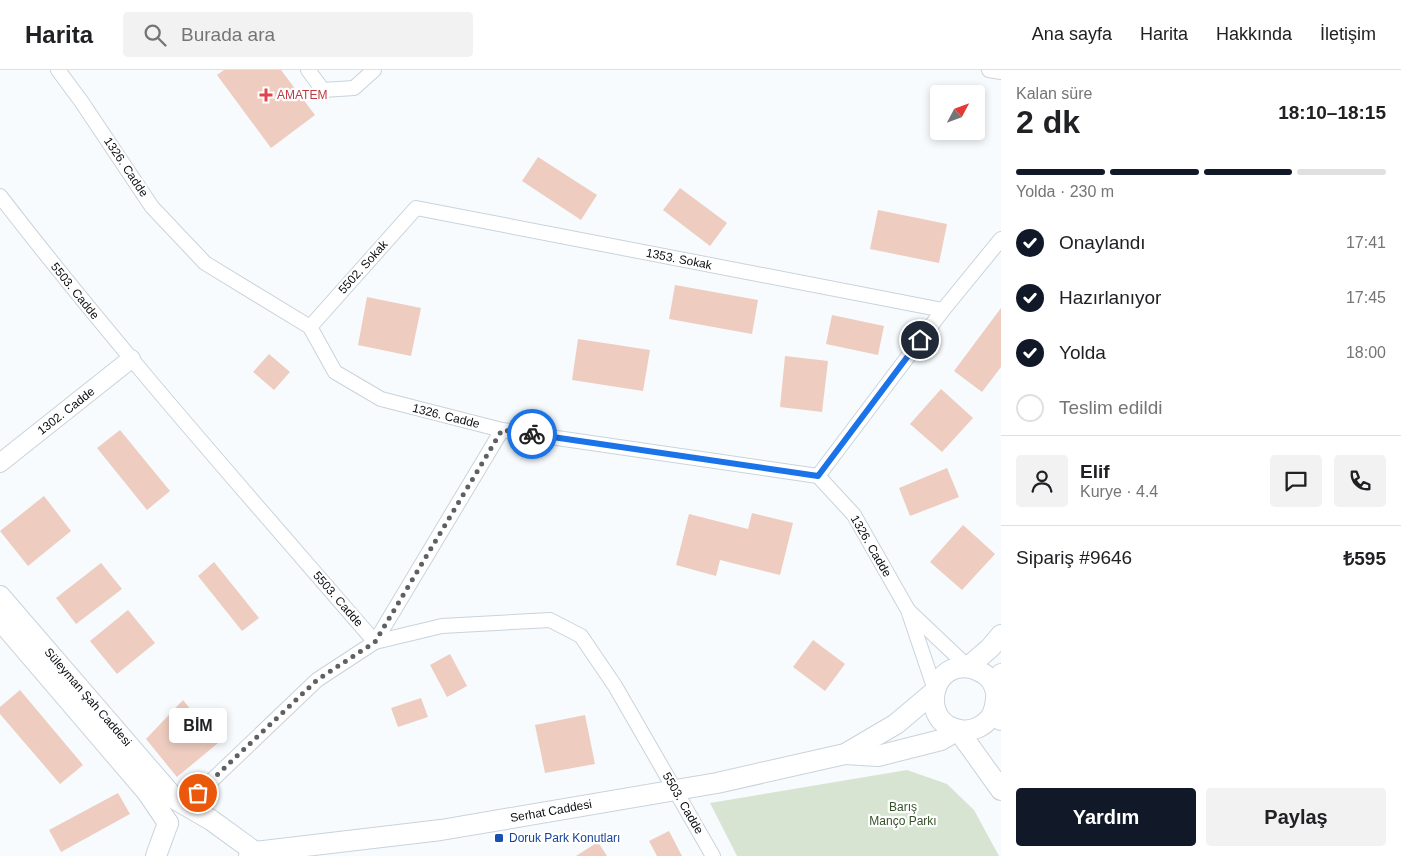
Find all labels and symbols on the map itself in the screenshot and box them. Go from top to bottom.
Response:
north arrow [930,85,985,140]
marker: AMATEM [259,88,273,102]
place label: AMATEM [277,88,327,102]
street label: 1326. Cadde [101,135,151,200]
street label: 5502. Sokak [335,237,391,296]
street label: 1353. Sokak [645,246,714,272]
street label: 5503. Cadde [48,260,102,322]
pin [899,319,941,361]
street label: 1302. Cadde [35,384,98,438]
street label: 1326. Cadde [411,401,481,431]
courier [507,409,557,459]
street label: 1326. Cadde [848,513,894,580]
street label: 5503. Cadde [310,568,366,630]
street label: Süleyman Şah Caddesi [42,645,134,749]
callout: BİM [169,708,227,743]
street label: 5503. Cadde [660,770,706,837]
pin [177,772,219,814]
street label: Serhat Caddesi [509,797,593,825]
park label: Barış Manço Parkı [869,800,937,828]
place label: Doruk Park Konutları [509,831,620,845]
marker: Doruk Park Konutları [493,832,505,844]

